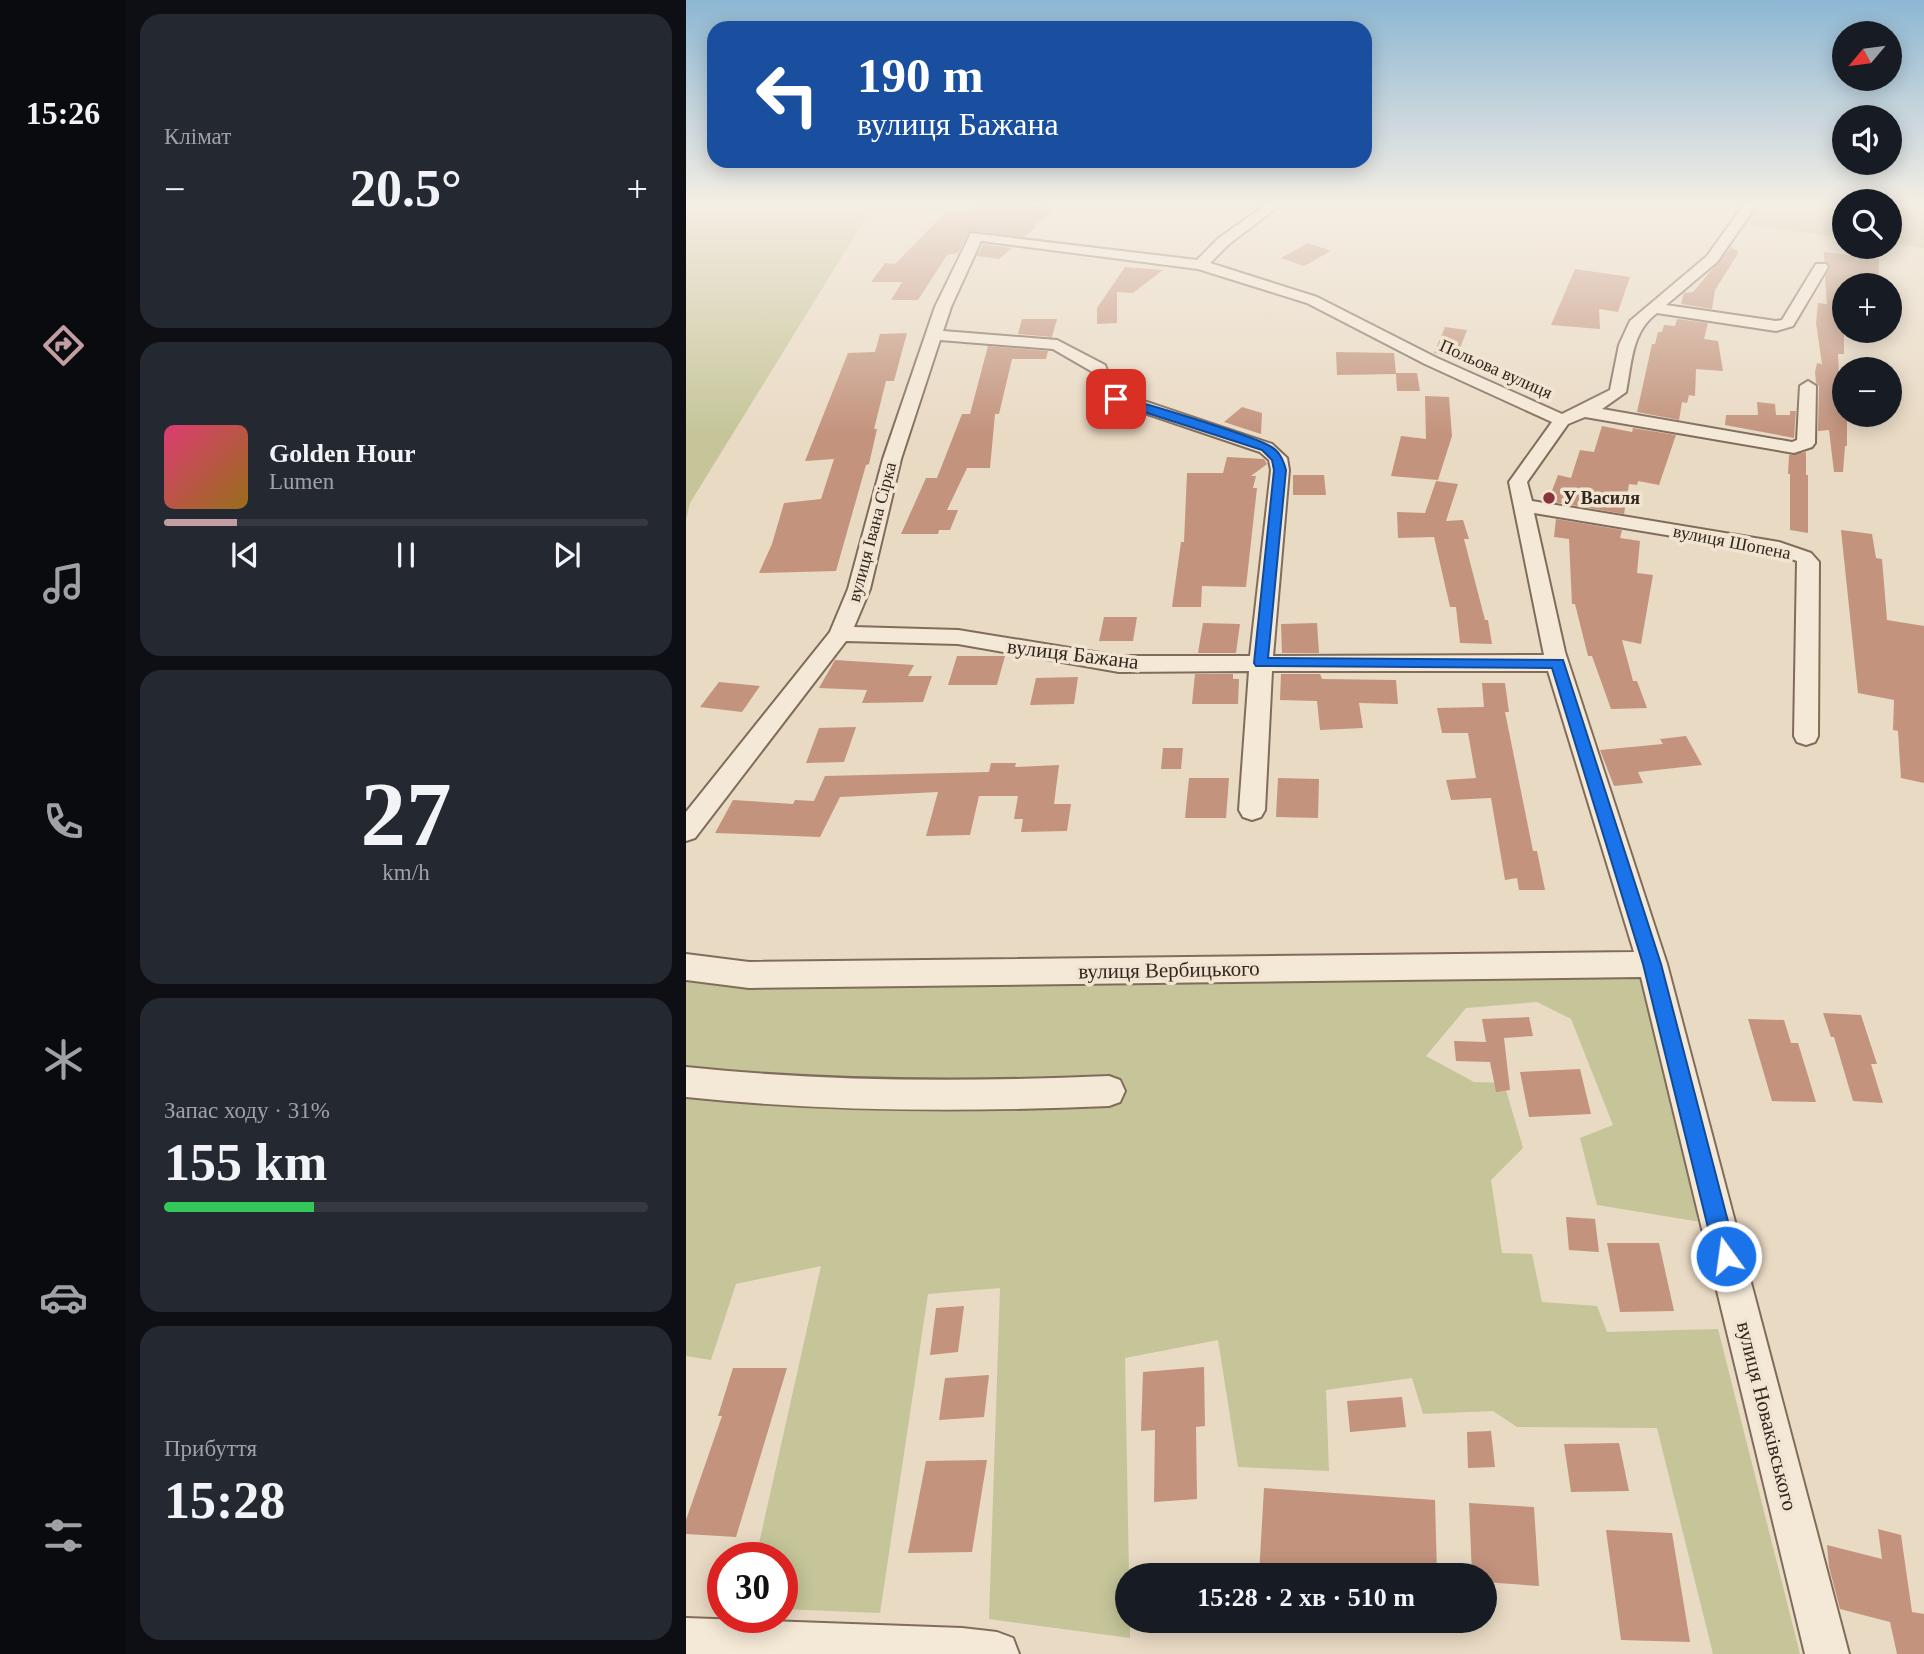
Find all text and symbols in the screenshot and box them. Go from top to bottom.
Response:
north arrow [1832,21,1902,91]
map controls [1832,21,1902,427]
text: 190 m [857,48,984,103]
icon: left [742,49,833,140]
text: 15:26 [26,95,100,131]
button: sound [1832,105,1902,175]
text: вулиця Бажана [857,106,1059,142]
text: Клімат [164,124,231,149]
text: 20.5° [350,160,462,217]
text: − [164,168,185,210]
text: + [627,168,648,210]
button: search [1832,189,1902,259]
button: + [1832,273,1902,343]
icon: directions [39,321,88,370]
street label: Польова вулиця [1437,335,1555,403]
button: − [1832,357,1902,427]
pin [1086,369,1146,429]
icon: arrive [1097,380,1135,418]
text: Golden Hour [269,439,416,468]
street label: вулиця Івана Сірка [844,460,900,604]
text: Lumen [269,469,334,494]
place label: У Василя [1563,488,1640,508]
marker: У Василя [1541,490,1557,506]
street label: вулиця Шопена [1671,521,1793,563]
icon: previous [226,536,264,574]
icon: pause [387,536,425,574]
icon: next [548,536,586,574]
icon: music [39,559,88,608]
street label: вулиця Бажана [1006,634,1141,674]
text: 27 [361,764,452,865]
icon: phone [39,797,88,846]
text: km/h [382,860,430,885]
street label: вулиця Вербицького [1078,956,1260,984]
icon: climate [39,1035,88,1084]
text: Запас ходу · 31% [164,1098,330,1123]
text: 155 km [164,1134,327,1191]
position arrow [1689,1219,1763,1293]
icon: car [39,1273,88,1322]
street label: вулиця Новаківського [1732,1319,1802,1513]
text: Прибуття [164,1436,257,1461]
text: 15:28 [164,1472,285,1529]
icon: filters [39,1511,88,1560]
speed limit sign: 30 [707,1542,798,1633]
text: 15:28 · 2 хв · 510 m [1197,1583,1415,1612]

